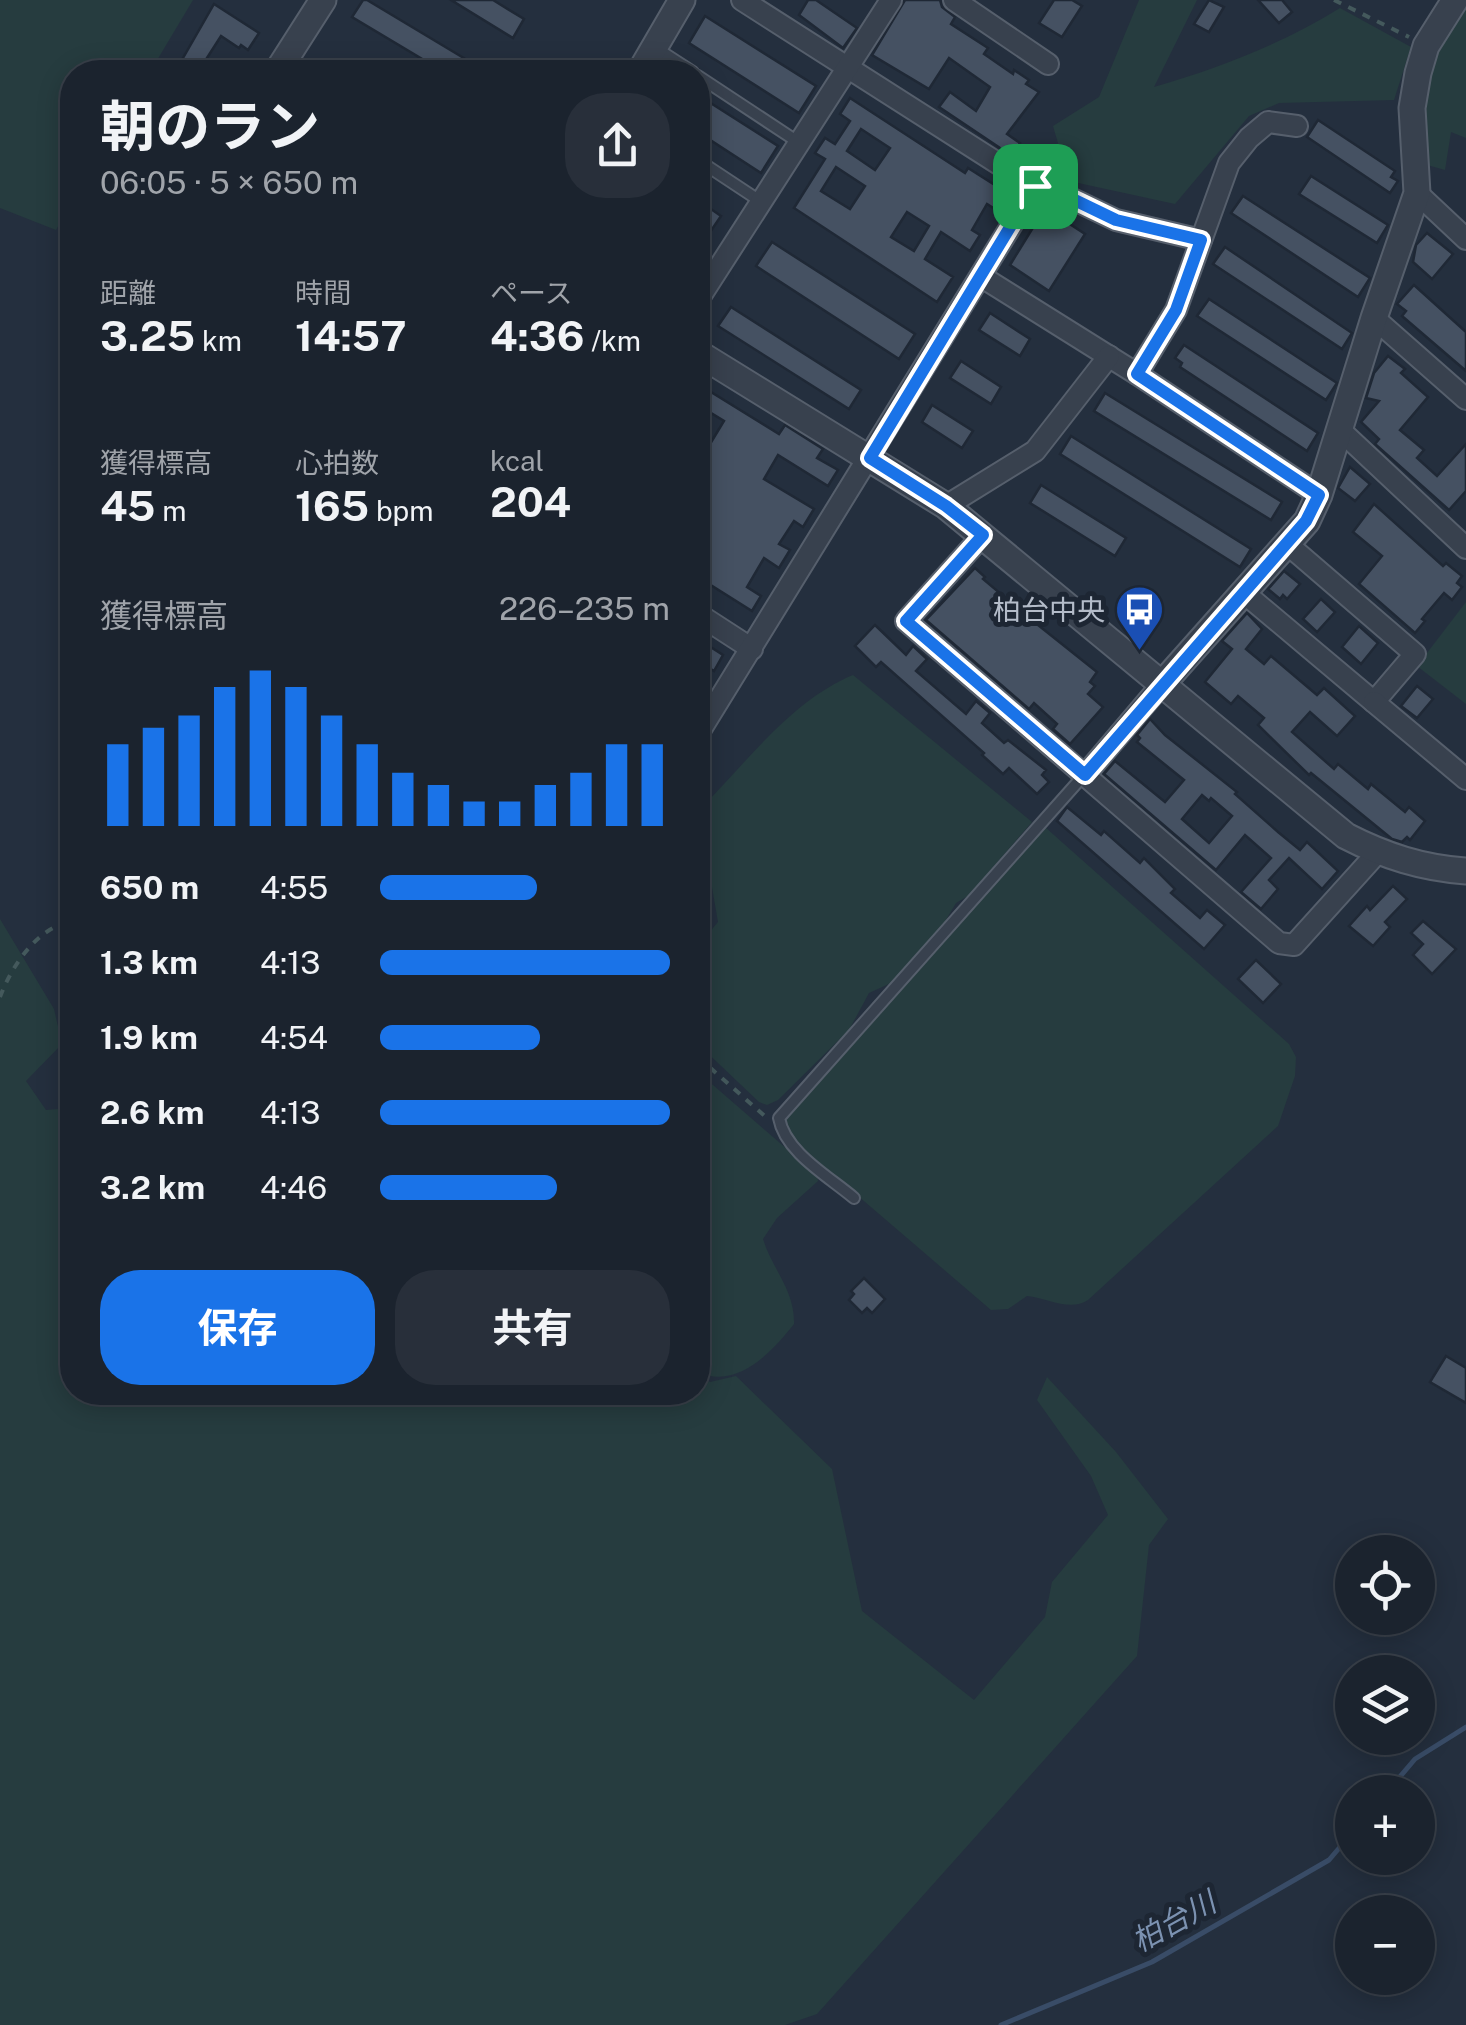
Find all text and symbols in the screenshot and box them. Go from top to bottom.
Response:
button: share [565,93,670,198]
text: 朝のラン [100,94,320,158]
pin [993,144,1078,229]
icon: arrive [1008,159,1063,214]
text: 06:05 · 5 × 650 m [100,164,358,201]
text: 距離 [100,276,156,309]
text: 時間 [295,276,351,309]
text: ペース [490,276,573,309]
text: 3.25 [100,311,195,360]
text: 14:57 [295,311,407,360]
text: 4:36 [490,311,584,360]
text: km [195,324,242,357]
text: /km [584,324,641,357]
text: kcal [490,444,544,477]
text: 獲得標高 [100,446,212,479]
text: 心拍数 [295,446,379,479]
text: 204 [490,477,571,526]
text: 45 [100,481,155,530]
text: 165 [295,481,369,530]
text: m [155,494,186,527]
text: bpm [369,494,433,527]
bus stop icon: 柏台中央 [1114,584,1166,652]
text: 226–235 m [499,590,670,627]
place label: 柏台中央 [993,593,1105,626]
text: 獲得標高 [100,597,228,634]
text: 650 m [100,869,199,906]
text: 4:55 [260,869,328,906]
text: 1.3 km [100,944,198,981]
text: 4:13 [260,944,321,981]
text: 1.9 km [100,1019,198,1056]
text: 4:54 [260,1019,328,1056]
text: 2.6 km [100,1094,205,1131]
text: 4:13 [260,1094,321,1131]
text: 3.2 km [100,1169,205,1206]
text: 4:46 [260,1169,327,1206]
button: 保存 [100,1270,375,1385]
button: 共有 [395,1270,670,1385]
map controls [1335,1535,1435,1995]
button: locate [1335,1535,1435,1635]
button: layers [1335,1655,1435,1755]
button: + [1335,1775,1435,1875]
water label: 柏台川 [1125,1882,1224,1959]
button: − [1335,1895,1435,1995]

